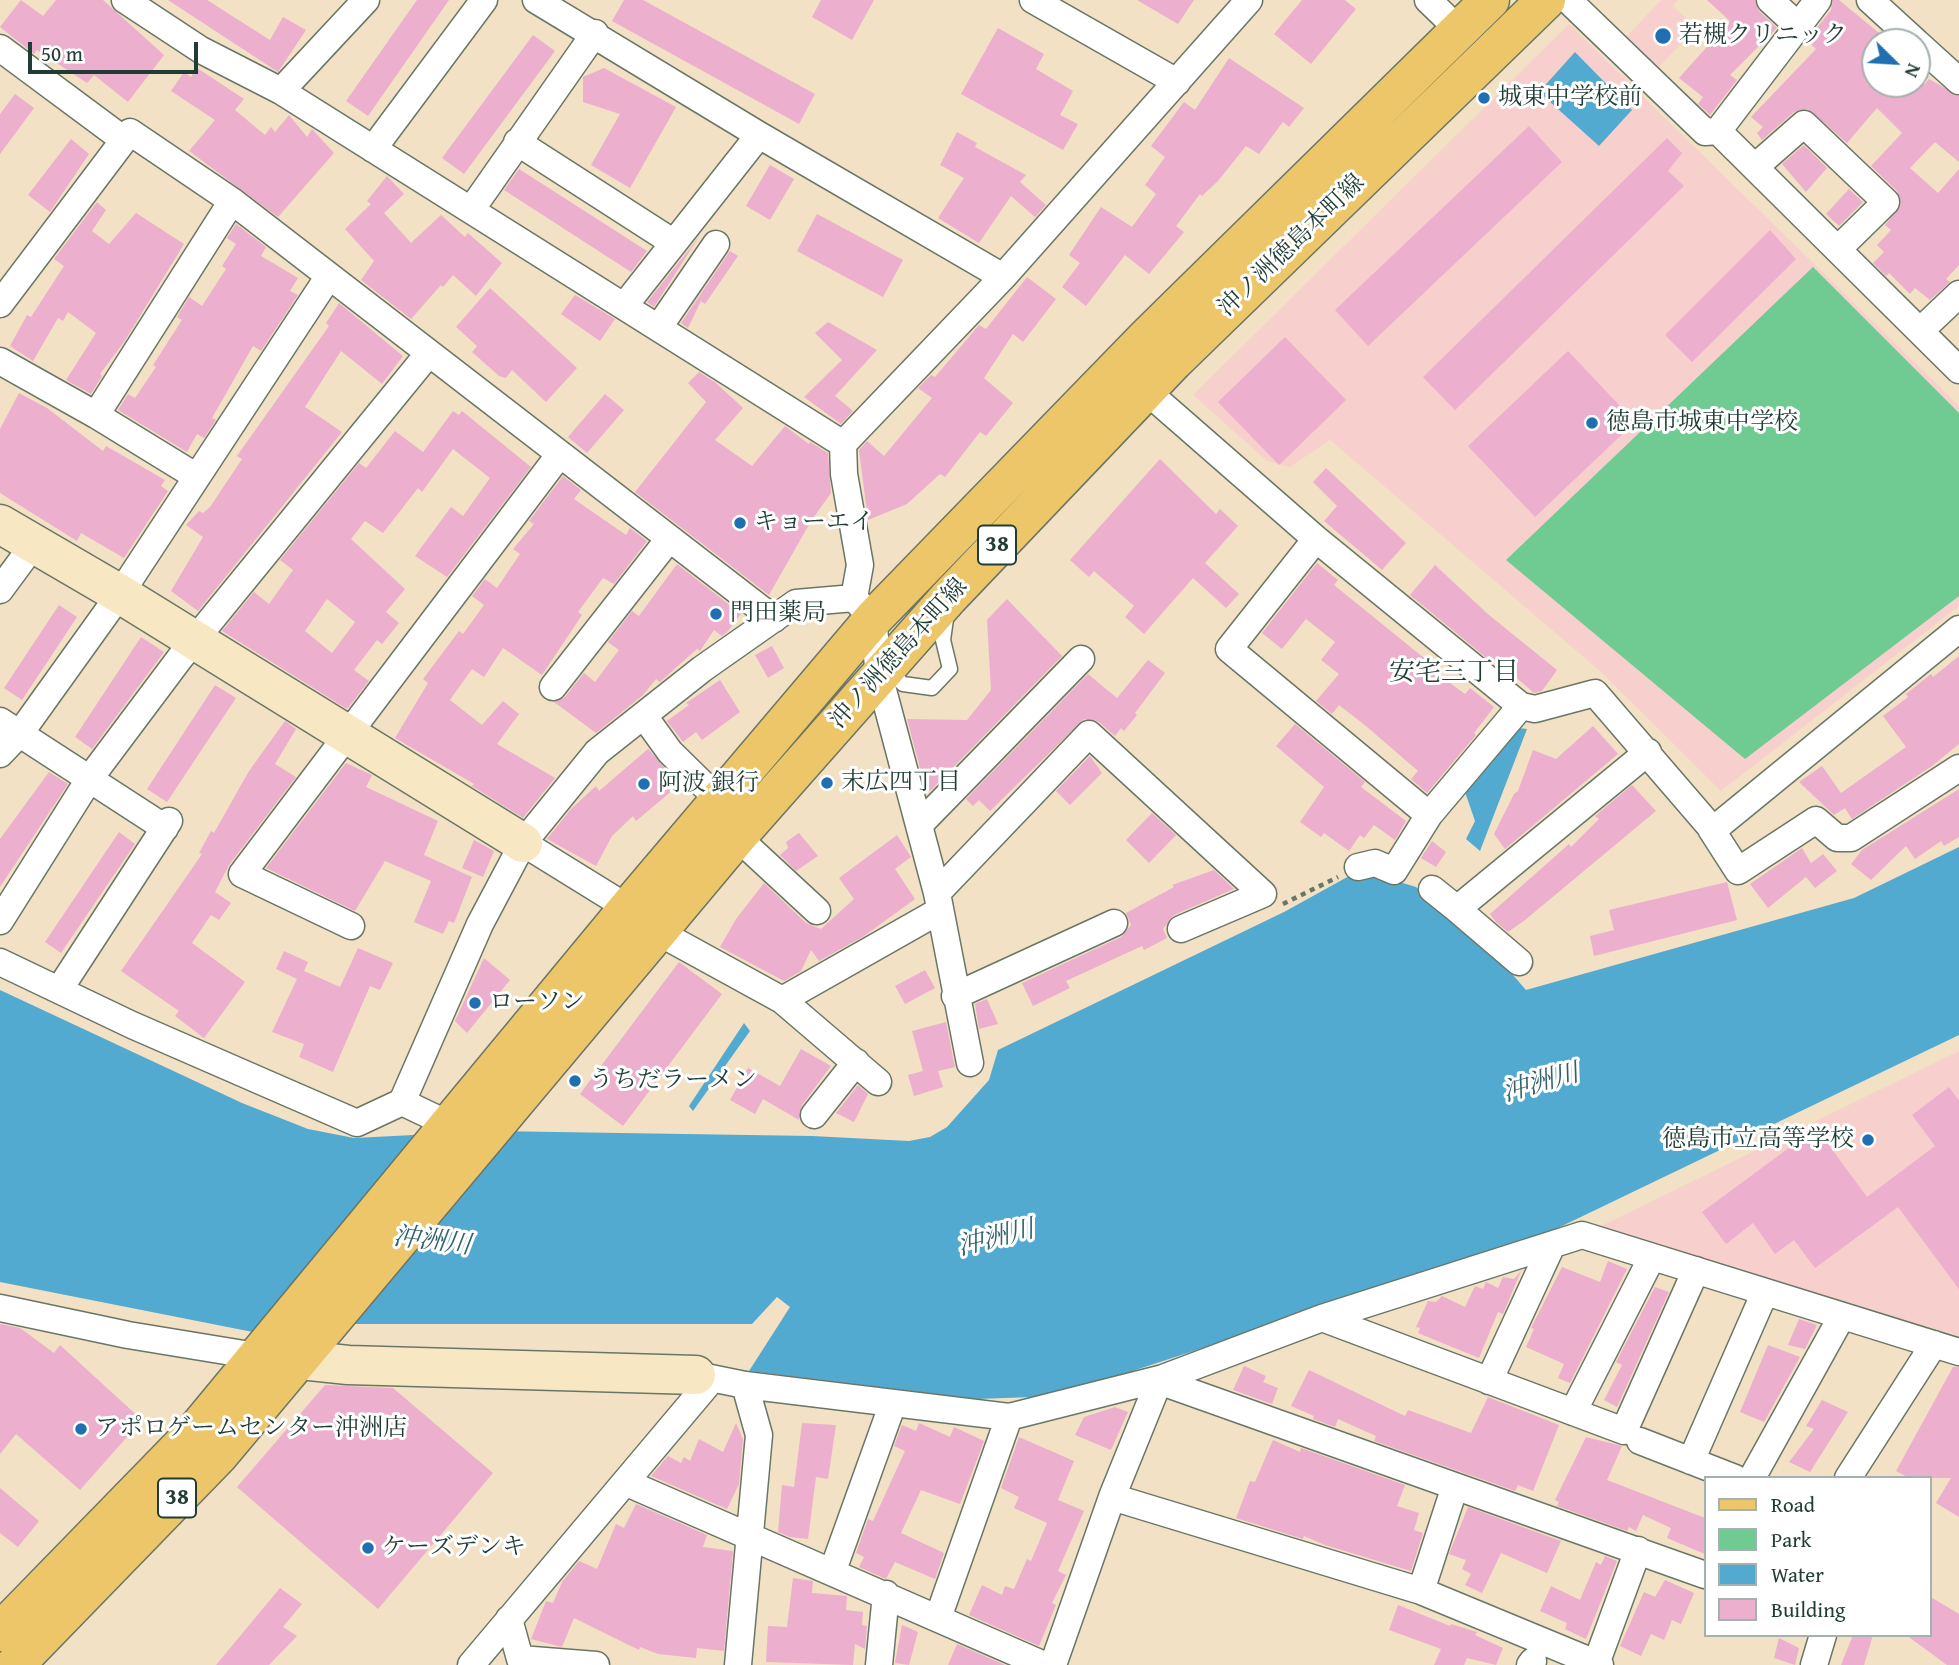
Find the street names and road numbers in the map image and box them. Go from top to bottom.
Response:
street label: 沖ノ洲徳島本町線 [1213,169,1371,323]
road number: 38 [978,526,1016,565]
street label: 沖ノ洲徳島本町線 [824,573,974,735]
road number: 38 [158,1478,196,1518]

